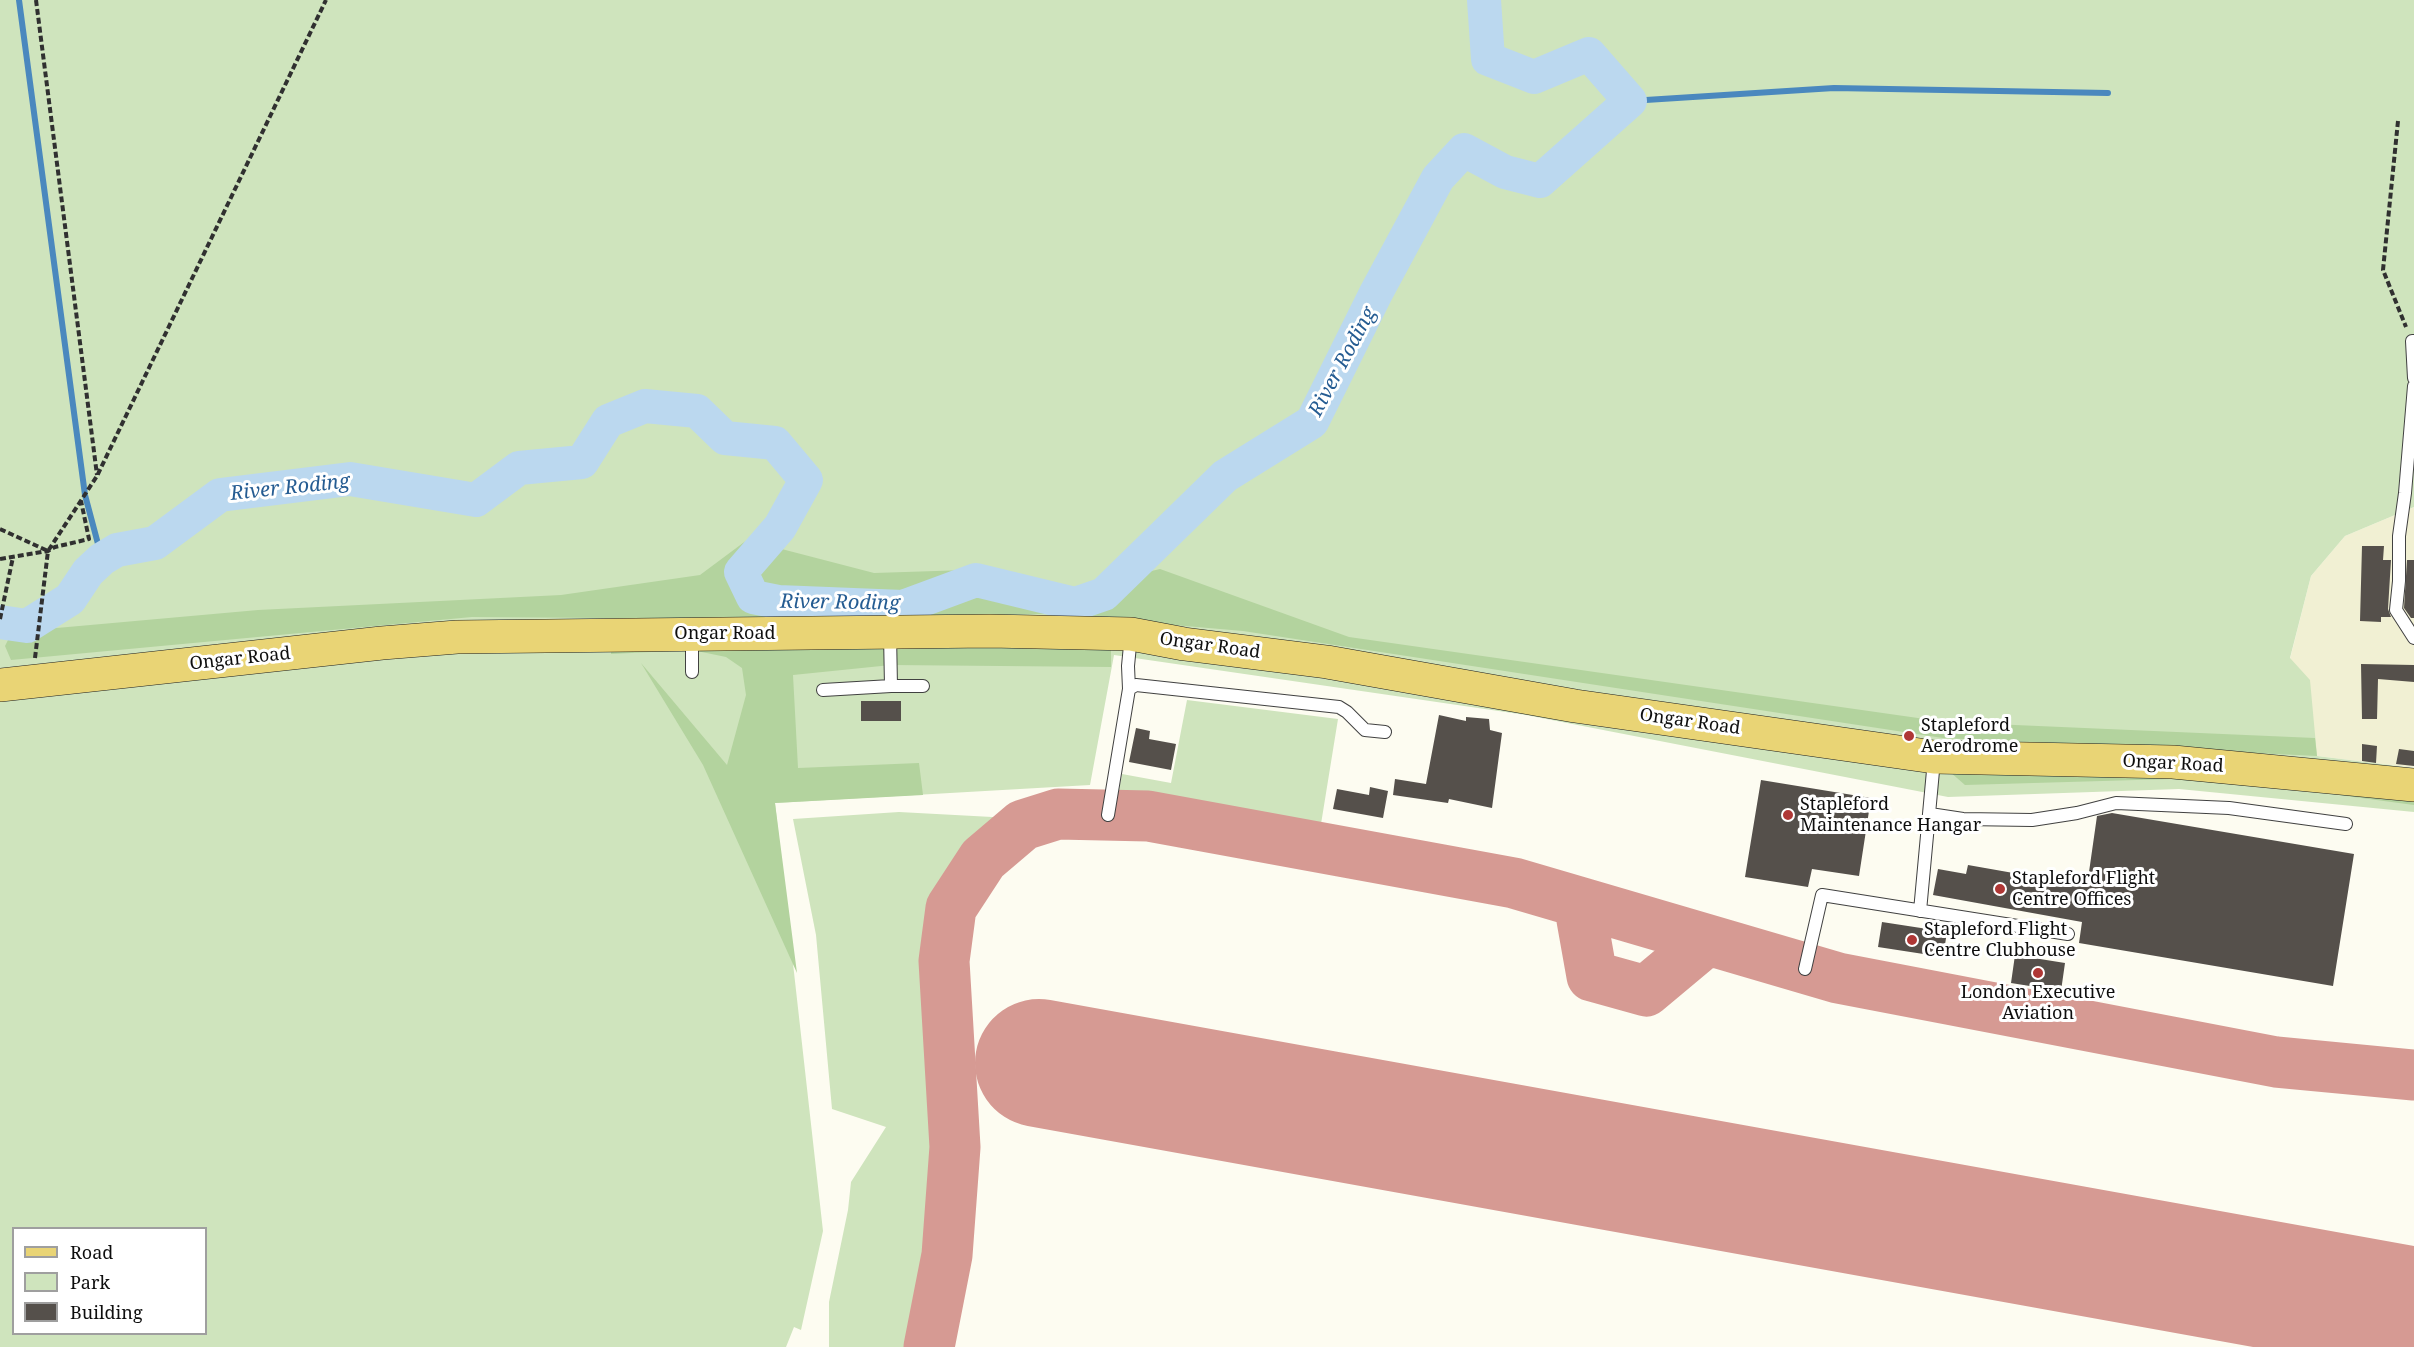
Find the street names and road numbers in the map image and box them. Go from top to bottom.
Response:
street label: Ongar Road [674,623,776,645]
street label: Ongar Road [1158,628,1262,664]
street label: Ongar Road [188,643,292,675]
street label: Ongar Road [1638,704,1742,740]
street label: Ongar Road [2122,751,2224,777]

